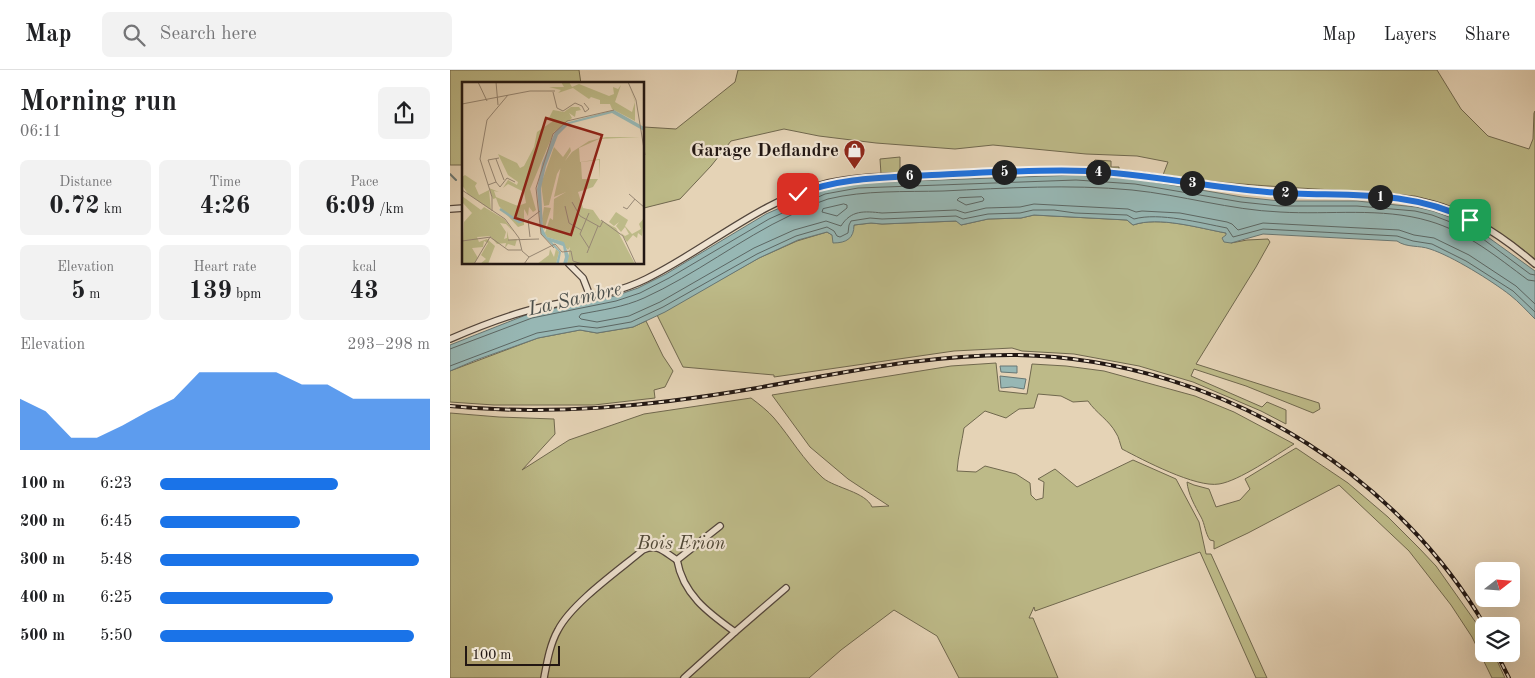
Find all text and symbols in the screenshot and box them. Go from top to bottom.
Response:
search box [102,12,452,57]
icon: search [120,21,148,49]
text: Map [25,23,72,47]
text: Search here [160,25,257,44]
text: Map [1322,26,1356,44]
text: Layers [1384,26,1436,44]
text: Share [1464,26,1510,44]
inset map [462,82,645,265]
button: share [378,87,430,139]
text: Morning run [20,89,177,117]
text: 06:11 [20,124,62,140]
shop icon: Garage Deflandre [843,139,867,170]
place label: Garage Deflandre [691,142,839,161]
pin: 5 [992,160,1016,184]
pin: 4 [1086,160,1110,184]
pin: 6 [896,164,922,188]
text: 5 [1000,165,1009,179]
text: 4 [1094,165,1103,179]
text: 6 [905,169,914,183]
pin: 3 [1180,170,1204,196]
pin [777,173,819,215]
text: Distance [59,175,112,189]
text: Time [209,175,241,189]
text: Pace [350,175,379,189]
text: 3 [1188,176,1197,190]
icon: check [784,180,812,208]
pin: 2 [1272,180,1298,206]
pin: 1 [1368,184,1392,210]
text: 2 [1281,186,1290,200]
text: 1 [1376,190,1385,204]
text: 0.72 [49,194,100,219]
text: 4:26 [200,194,250,219]
text: 6:09 [325,194,375,219]
pin [1449,199,1491,241]
text: km [100,202,122,216]
text: /km [375,202,404,216]
icon: arrive [1456,206,1484,234]
text: Elevation [57,260,114,274]
text: Heart rate [194,260,256,274]
text: kcal [352,260,376,274]
text: 5 [71,279,85,304]
text: 139 [189,279,232,304]
text: 43 [350,279,379,304]
water label: La Sambre [525,280,624,321]
text: m [85,287,100,301]
text: bpm [232,287,261,301]
text: Elevation [20,337,85,353]
text: 293–298 m [347,337,430,353]
text: 100 m [20,476,65,492]
text: 6:23 [100,476,132,492]
text: 200 m [20,514,65,530]
text: 6:45 [100,514,132,530]
park label: Bois Frion [636,535,725,554]
text: 300 m [20,552,65,568]
text: 5:48 [100,552,132,568]
north arrow [1475,562,1520,608]
map controls [1475,562,1520,662]
text: 400 m [20,590,65,606]
text: 6:25 [100,590,132,606]
button: layers [1475,617,1520,662]
text: 500 m [20,628,65,644]
text: 5:50 [100,628,132,644]
scale bar [465,643,560,666]
text: 100 m [472,648,511,662]

